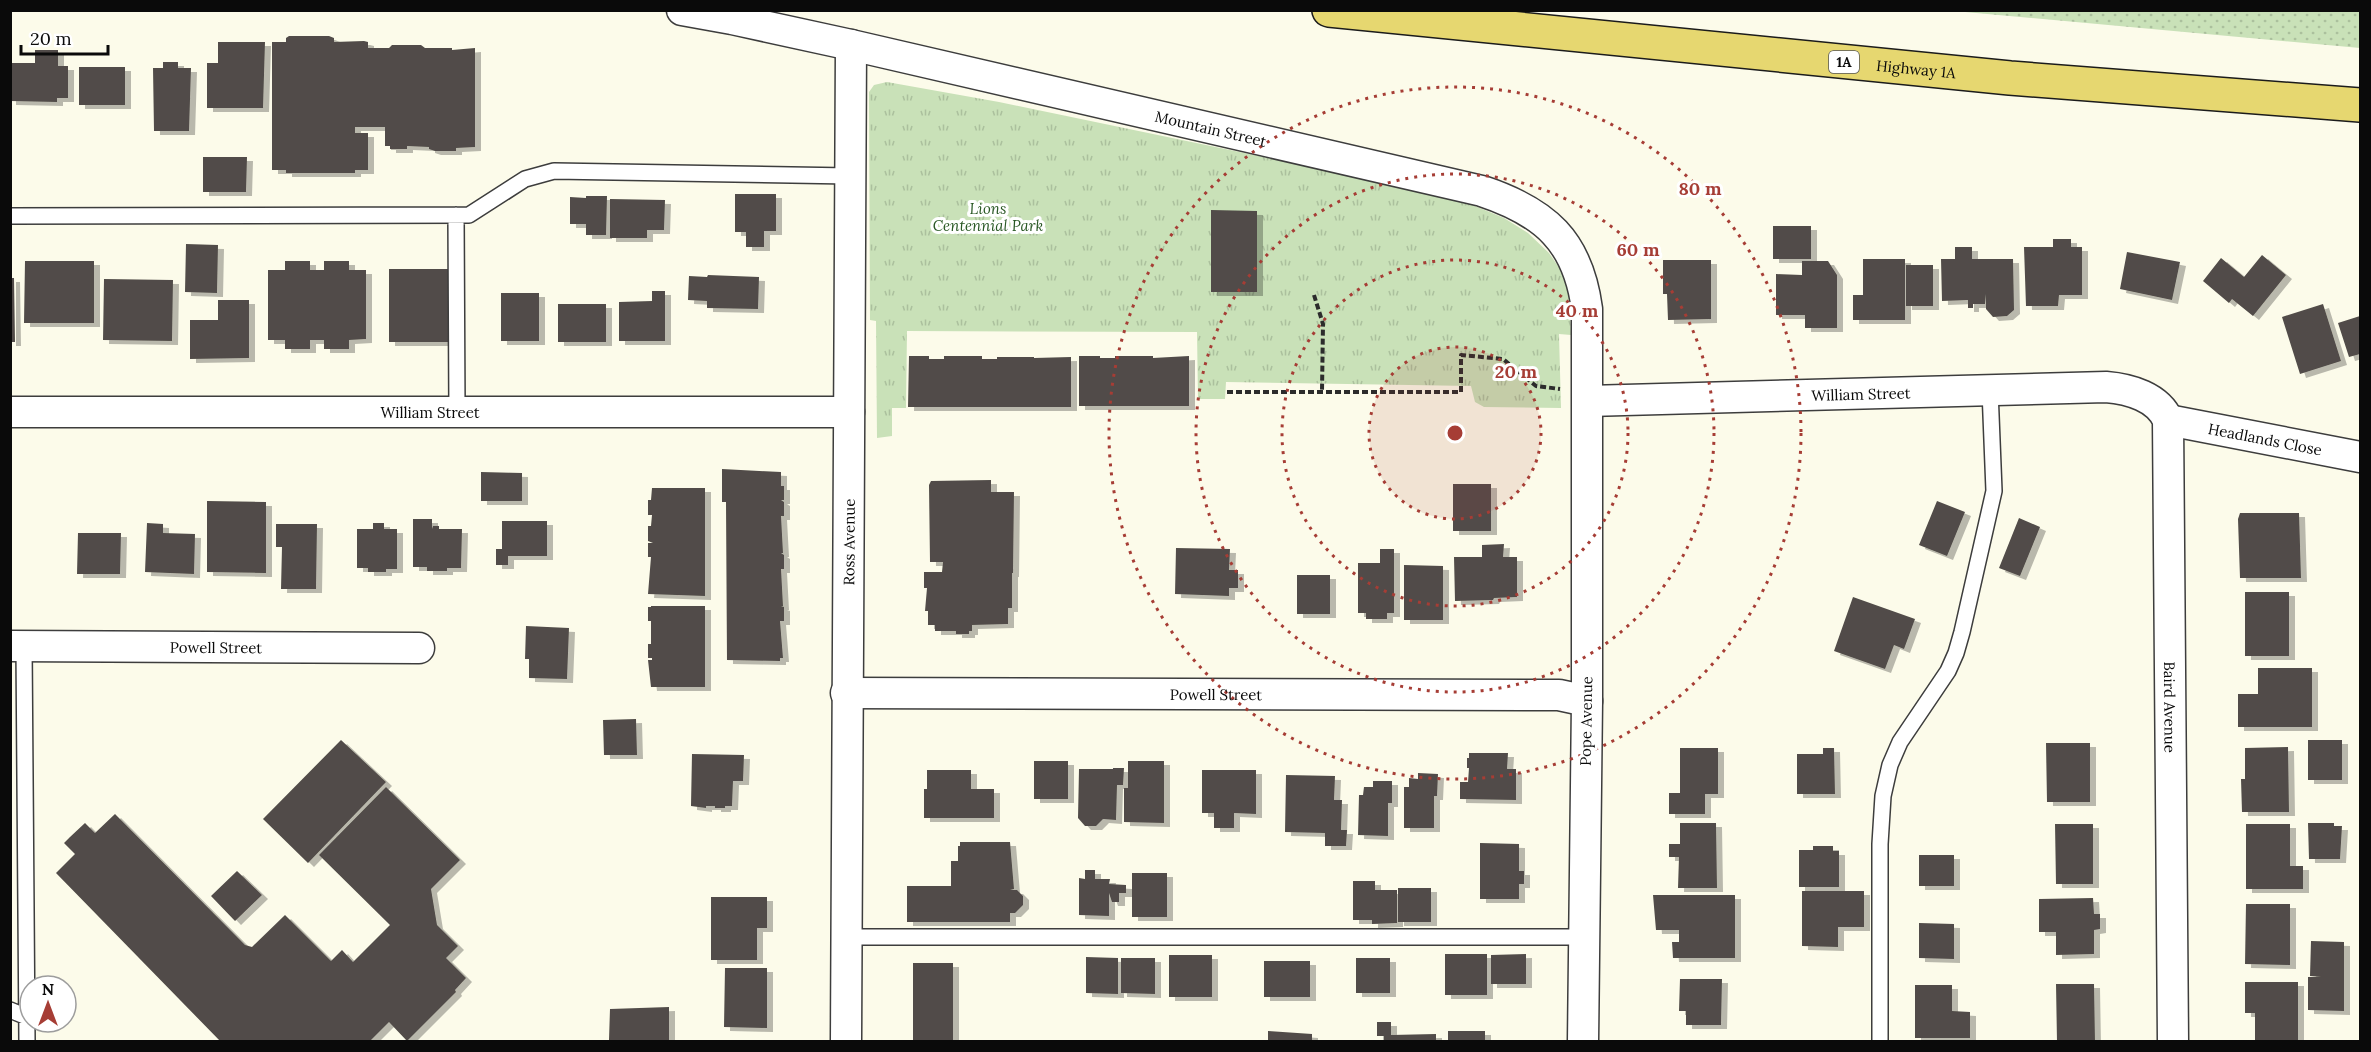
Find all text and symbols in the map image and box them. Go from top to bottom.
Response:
scale bar [21,18,108,56]
text: 20 m [30,27,72,50]
road number: 1A [1829,51,1859,73]
street label: Highway 1A [1875,55,1957,82]
street label: Mountain Street [1153,106,1269,150]
text: 80 m [1678,177,1722,200]
park label: Lions Centennial Park [933,199,1043,235]
text: 60 m [1616,238,1660,261]
text: 40 m [1556,299,1599,322]
text: 20 m [1495,360,1538,383]
street label: William Street [1811,383,1911,404]
street label: William Street [381,403,480,422]
street label: Headlands Close [2207,418,2324,459]
centre of rings [1445,423,1465,443]
street label: Ross Avenue [839,498,858,586]
street label: Powell Street [170,637,262,657]
street label: Baird Avenue [2160,661,2180,753]
street label: Pope Avenue [1576,676,1596,766]
street label: Powell Street [1170,684,1262,704]
north arrow [18,974,78,1034]
text: N [42,979,54,999]

